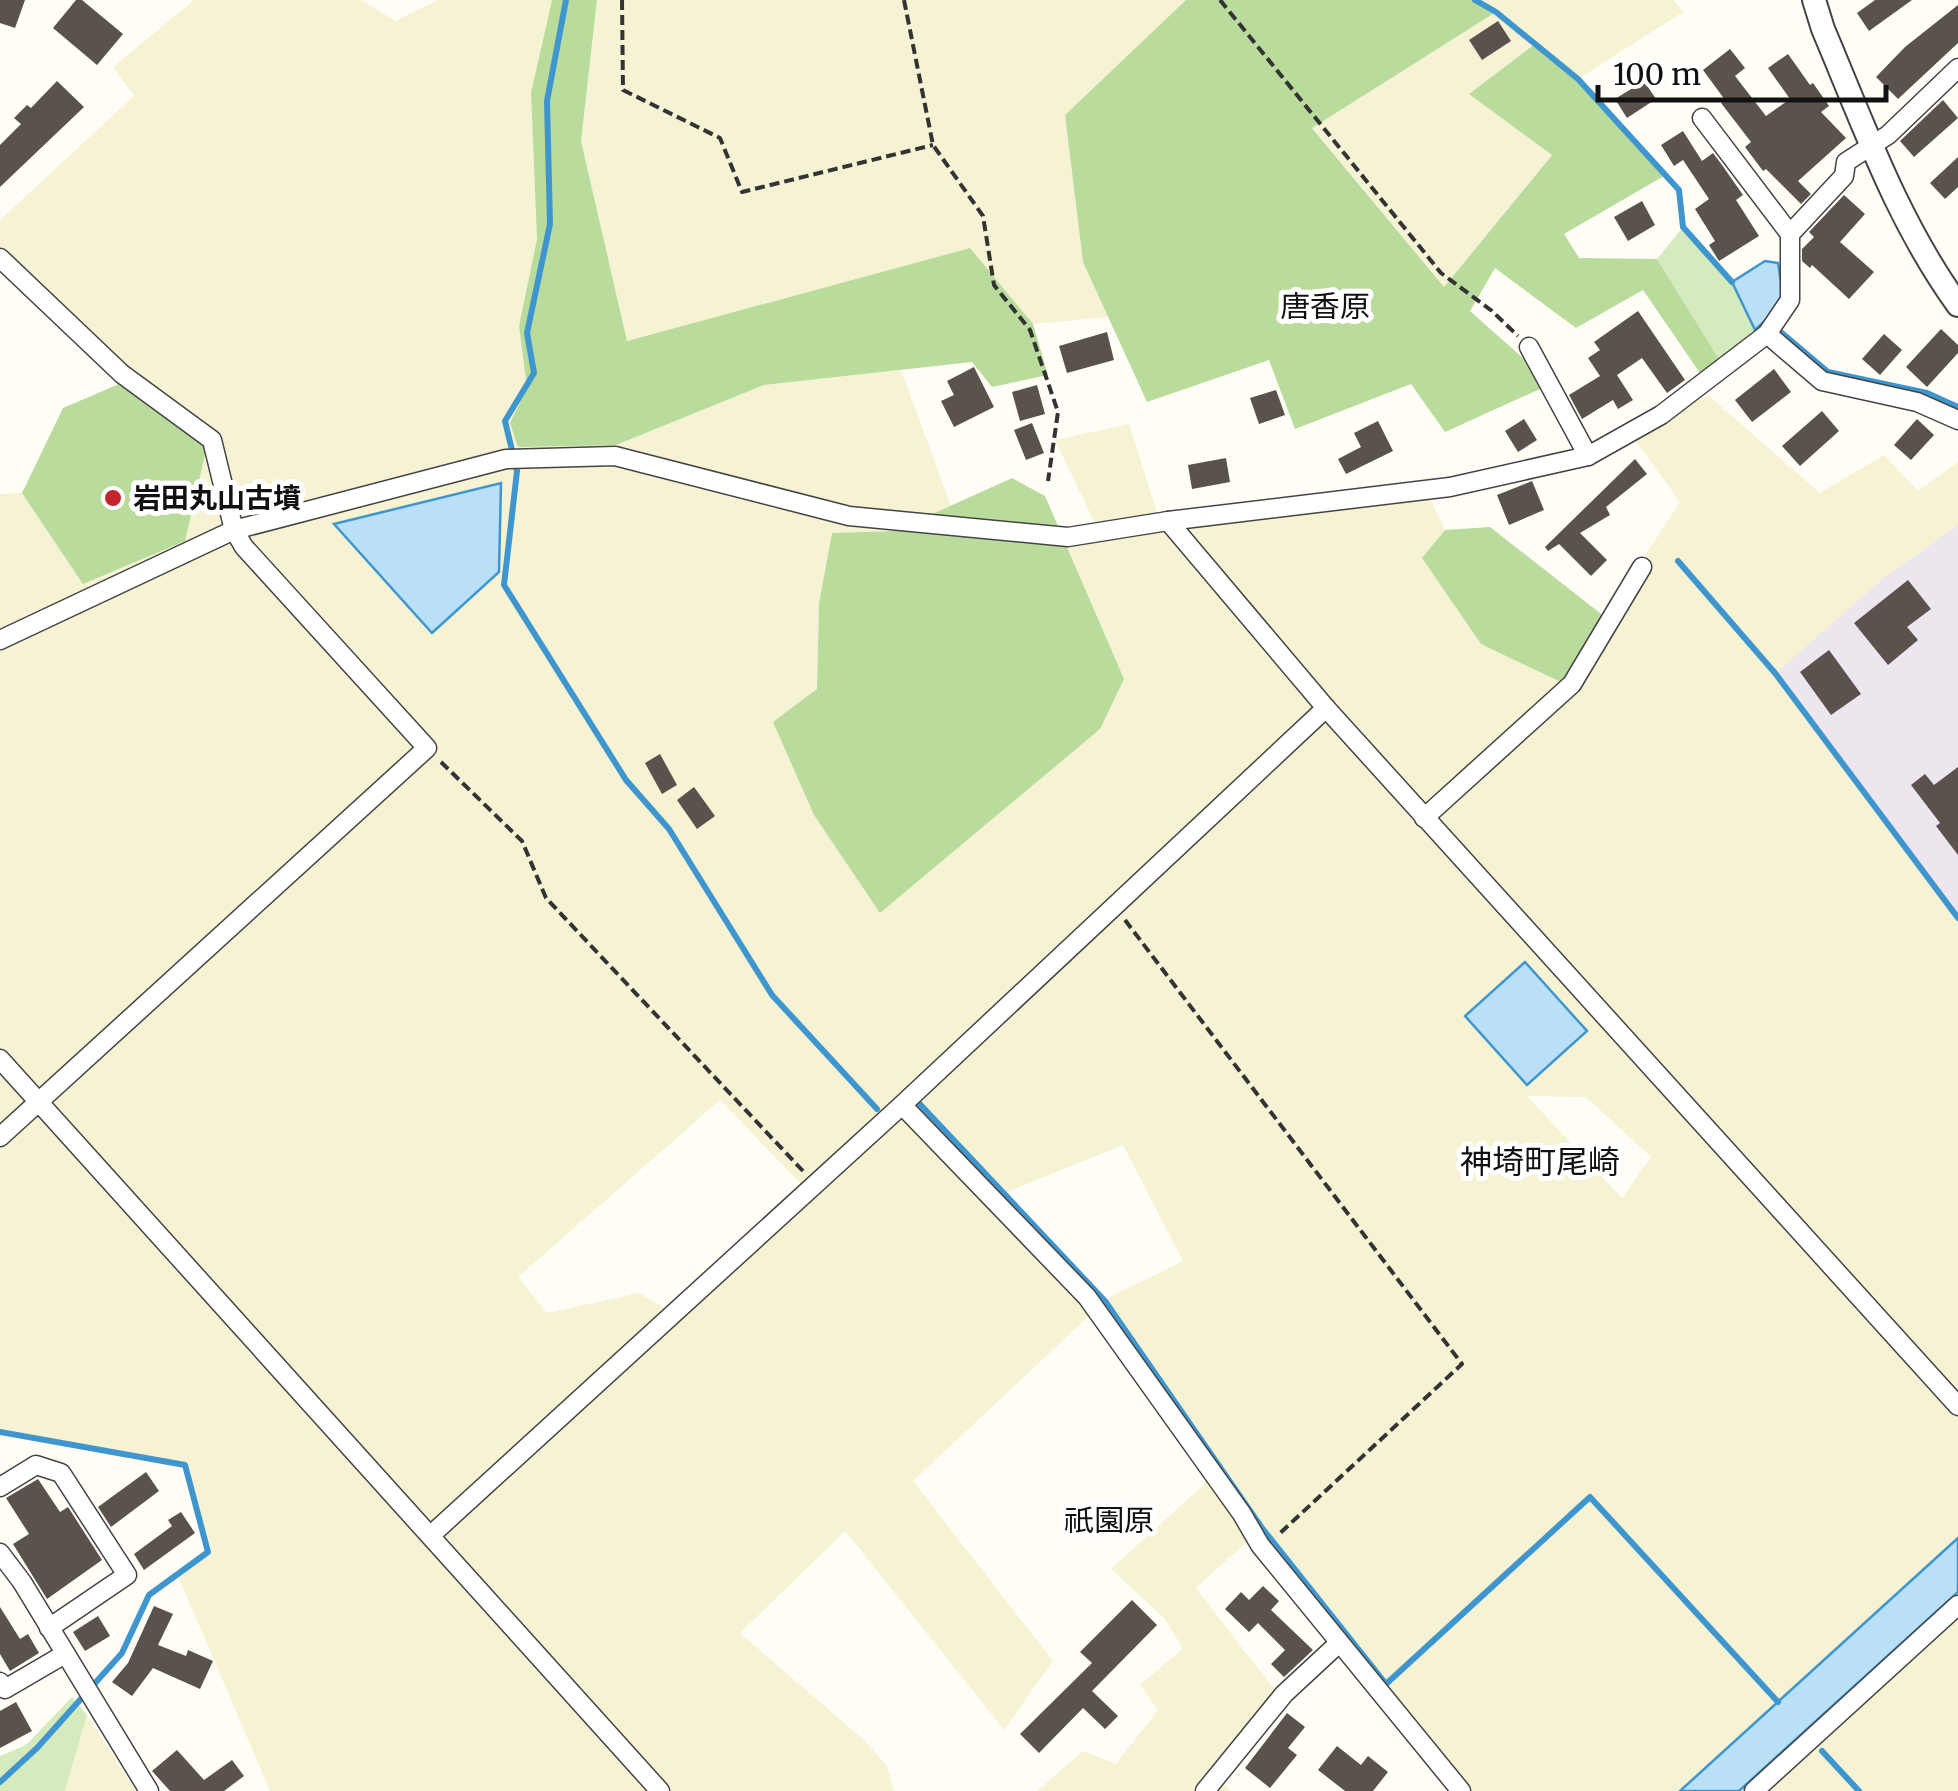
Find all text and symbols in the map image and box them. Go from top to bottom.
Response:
scale bar [1598,40,1886,102]
text: 100 m [1613,55,1701,93]
district label: 唐香原 [1280,287,1370,325]
place label: 岩田丸山古墳 [133,480,301,516]
marker: 岩田丸山古墳 [102,487,124,509]
district label: 神埼町尾崎 [1460,1142,1620,1182]
district label: 祇園原 [1064,1501,1154,1539]

